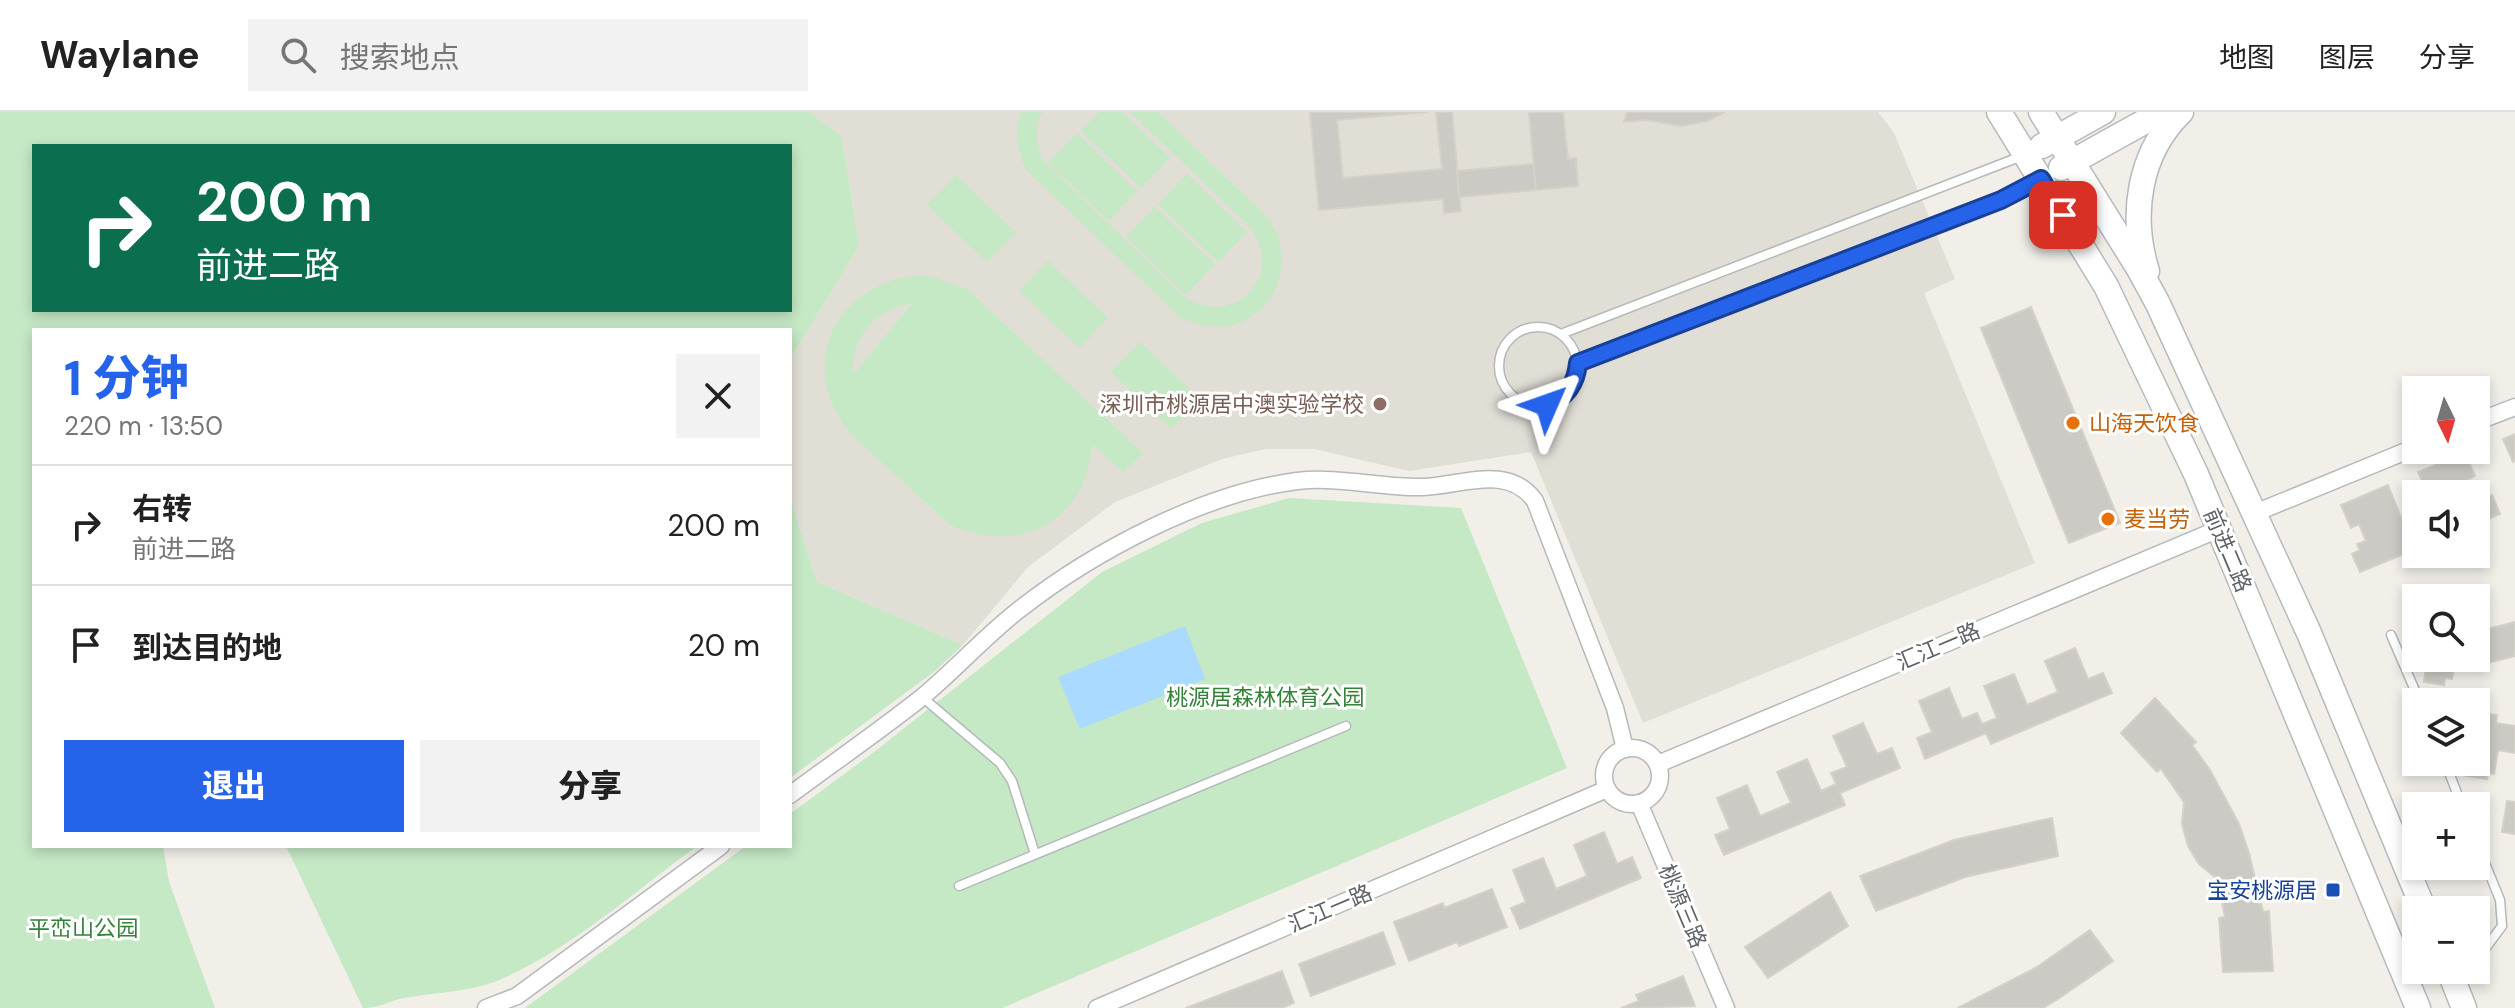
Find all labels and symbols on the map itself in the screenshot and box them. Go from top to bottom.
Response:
pin [2029,181,2097,249]
position arrow [1505,363,1589,447]
north arrow [2402,376,2490,464]
place label: 深圳市桃源居中澳实验学校 [1100,390,1364,419]
marker: 深圳市桃源居中澳实验学校 [1371,395,1389,413]
place label: 山海天饮食 [2089,409,2199,438]
marker: 山海天饮食 [2064,414,2082,432]
street label: 前进二路 [2197,504,2258,596]
place label: 麦当劳 [2124,505,2190,534]
marker: 麦当劳 [2099,510,2117,528]
street label: 汇江一路 [1892,616,1984,677]
park label: 桃源居森林体育公园 [1166,683,1364,712]
street label: 桃源三路 [1652,860,1713,952]
place label: 宝安桃源居 [2207,876,2317,905]
street label: 汇江一路 [1284,878,1376,939]
marker: 宝安桃源居 [2324,881,2342,899]
park label: 平峦山公园 [28,914,138,943]

